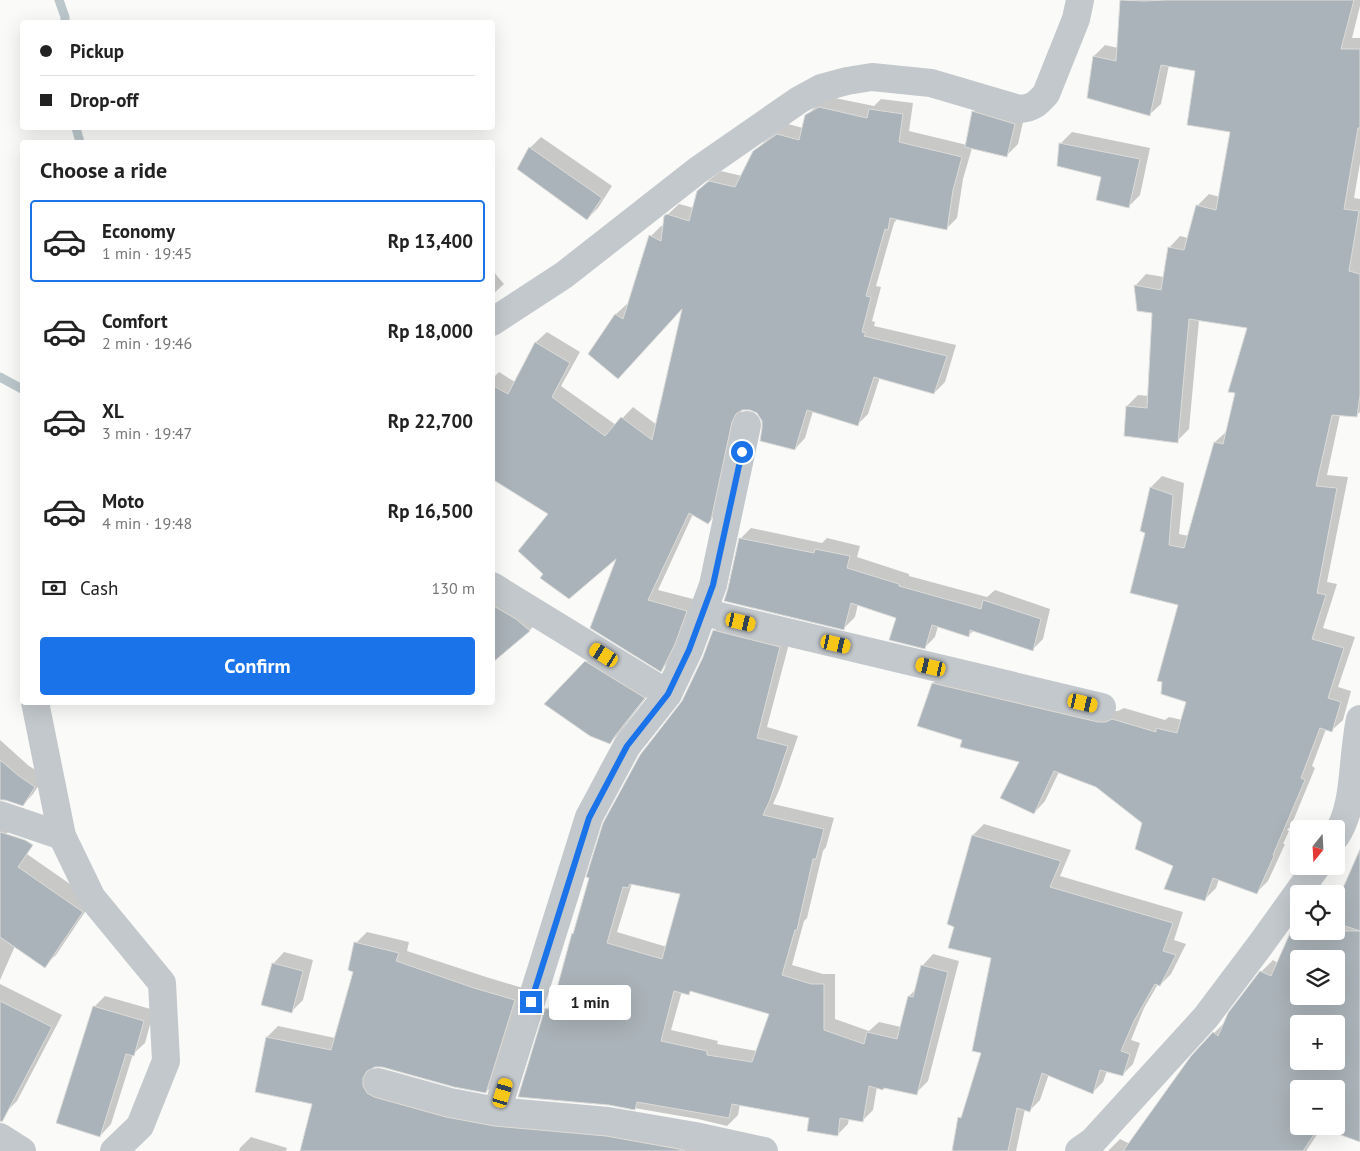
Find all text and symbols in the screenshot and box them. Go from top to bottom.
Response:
text: Pickup [70,39,124,63]
text: Drop-off [70,88,138,112]
text: Choose a ride [40,156,167,184]
icon: car [42,219,87,264]
text: Economy [102,219,175,243]
text: Rp 13,400 [388,229,473,253]
text: 1 min · 19:45 [102,243,192,263]
icon: car [42,309,87,354]
text: Comfort [102,309,168,333]
text: Rp 18,000 [388,319,473,343]
text: 2 min · 19:46 [102,333,192,353]
icon: car [42,399,87,444]
text: XL [102,399,124,423]
text: Rp 22,700 [388,409,473,433]
text: 3 min · 19:47 [102,423,192,443]
route start [731,441,753,463]
icon: car [42,489,87,534]
text: Moto [102,489,144,513]
text: Rp 16,500 [388,499,473,523]
text: 4 min · 19:48 [102,513,192,533]
icon: cash [40,574,68,602]
text: Cash [80,576,118,600]
text: 130 m [432,578,475,598]
car [724,611,757,633]
car [819,633,852,655]
button: Confirm [40,637,475,695]
car [587,641,620,669]
car [914,656,947,678]
car [1066,692,1099,714]
north arrow [1290,820,1345,875]
map controls [1290,820,1345,1135]
button: locate [1290,885,1345,940]
button: layers [1290,950,1345,1005]
callout: 1 min [548,984,631,1020]
route end [520,991,542,1013]
text: 1 min [570,992,610,1012]
button: + [1290,1015,1345,1070]
car [491,1076,514,1110]
button: − [1290,1080,1345,1135]

